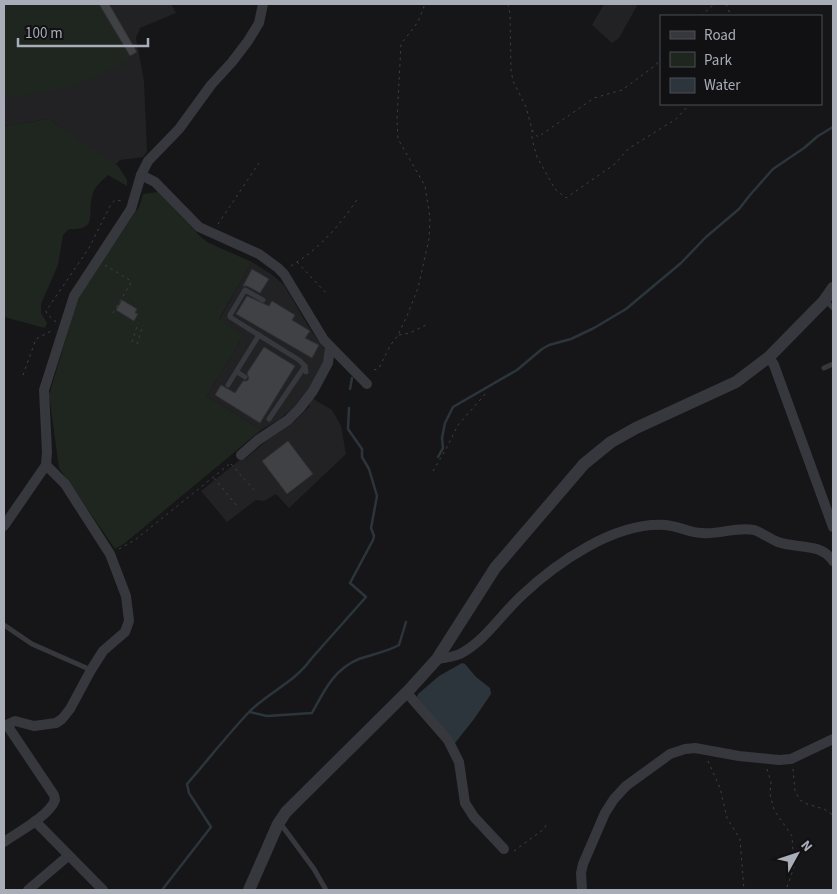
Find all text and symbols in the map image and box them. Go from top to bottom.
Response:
scale bar [18,15,148,47]
legend [660,15,822,105]
text: 100 m [25,23,63,44]
text: Road [704,25,736,46]
text: Park [704,50,733,71]
text: Water [704,75,741,96]
north arrow [772,829,822,879]
text: N [796,836,817,856]

